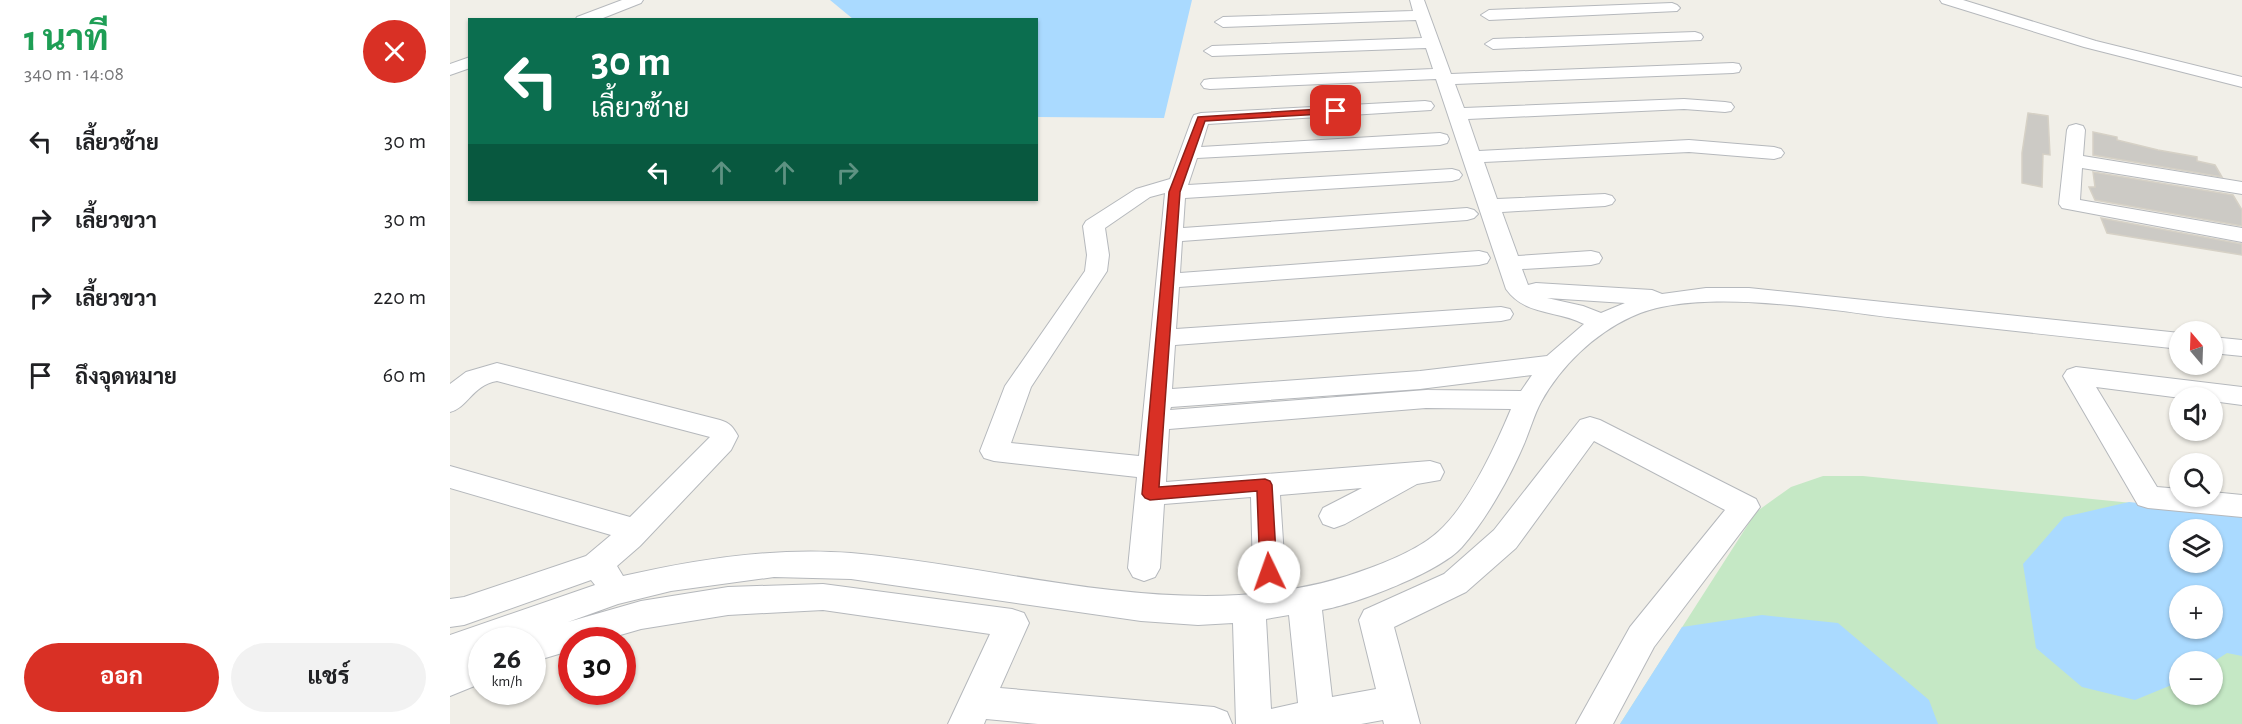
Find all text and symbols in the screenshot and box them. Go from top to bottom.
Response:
button: close [363,20,426,83]
text: 1 นาที [24,21,109,57]
text: 30 m [591,41,671,83]
icon: left [492,42,570,120]
text: 340 m · 14:08 [24,64,124,84]
pin [1310,85,1361,136]
icon: arrive [1319,94,1352,127]
text: เลี้ยวซ้าย [591,95,689,122]
icon: left [24,125,57,158]
text: 30 m [384,130,426,152]
text: เลี้ยวซ้าย [75,132,159,154]
icon: left [642,156,675,189]
icon: ahead [705,156,738,189]
icon: ahead [768,156,801,189]
icon: right [831,156,864,189]
icon: right [24,203,57,236]
text: 30 m [384,208,426,230]
text: เลี้ยวขวา [75,210,157,232]
icon: right [24,281,57,314]
text: 220 m [373,286,426,308]
text: เลี้ยวขวา [75,288,157,310]
north arrow [2169,321,2223,375]
map controls [2169,321,2223,705]
icon: arrive [24,359,57,392]
text: 60 m [383,364,426,386]
text: ถึงจุดหมาย [75,366,177,388]
button: sound [2169,387,2223,441]
button: search [2169,453,2223,507]
button: layers [2169,519,2223,573]
position arrow [1237,540,1301,604]
button: + [2169,585,2223,639]
speed limit sign: 30 [558,627,636,705]
button: ออก [24,643,219,712]
button: แชร์ [231,643,426,712]
text: 26 [493,644,521,674]
button: − [2169,651,2223,705]
text: km/h [492,674,522,689]

